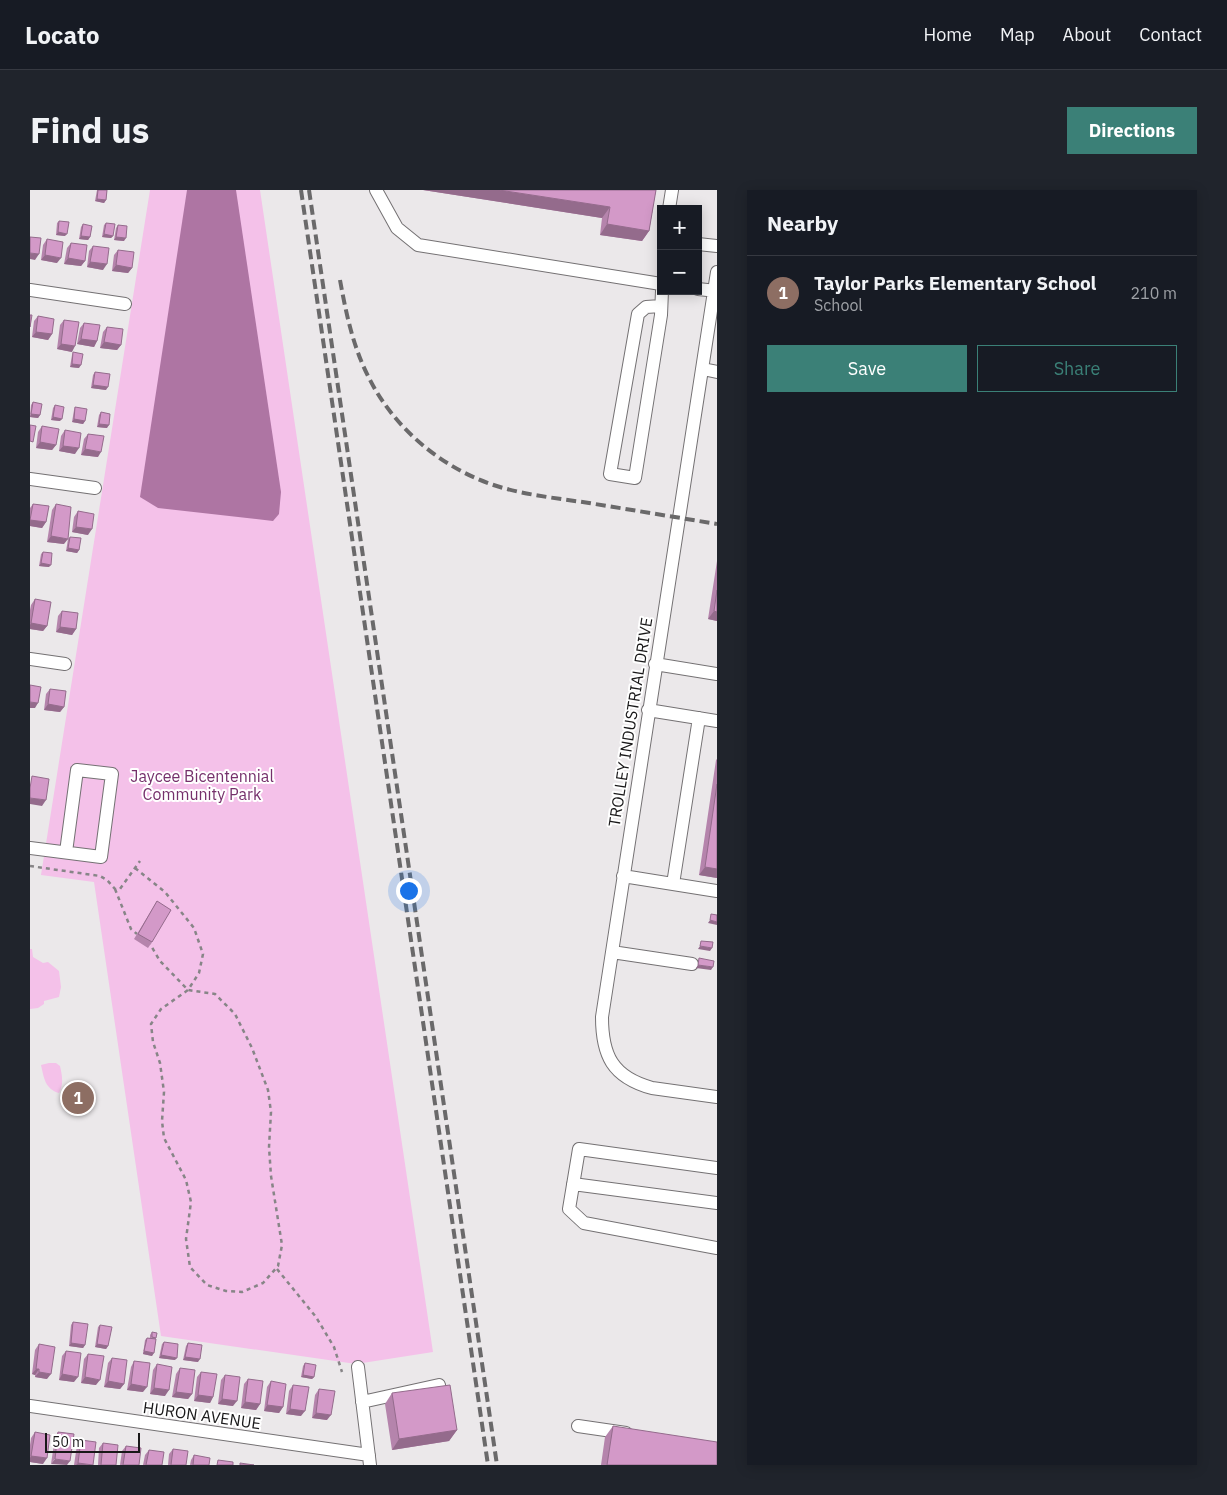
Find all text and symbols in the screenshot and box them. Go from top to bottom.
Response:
text: Locato [25,19,100,51]
text: Home [924,23,972,46]
text: Map [1000,23,1035,46]
text: About [1063,23,1111,46]
text: Contact [1139,23,1202,46]
text: Find us [30,107,149,153]
button: Directions [1067,107,1197,154]
map controls [657,205,702,295]
button: + [657,205,702,250]
text: Nearby [767,209,838,237]
button: − [657,250,702,295]
text: Taylor Parks Elementary School [814,271,1096,295]
text: 1 [778,283,788,303]
text: 210 m [1130,283,1177,303]
text: School [814,295,863,315]
button: Save [767,345,967,392]
button: Share [977,345,1177,392]
street label: TROLLEY INDUSTRIAL DRIVE [604,616,656,828]
park label: Jaycee Bicentennial Community Park [130,766,274,804]
your location [396,878,422,904]
pin: 1 [62,1079,94,1117]
street label: HURON AVENUE [142,1397,262,1433]
scale bar [45,1430,140,1453]
text: 50 m [52,1433,84,1451]

